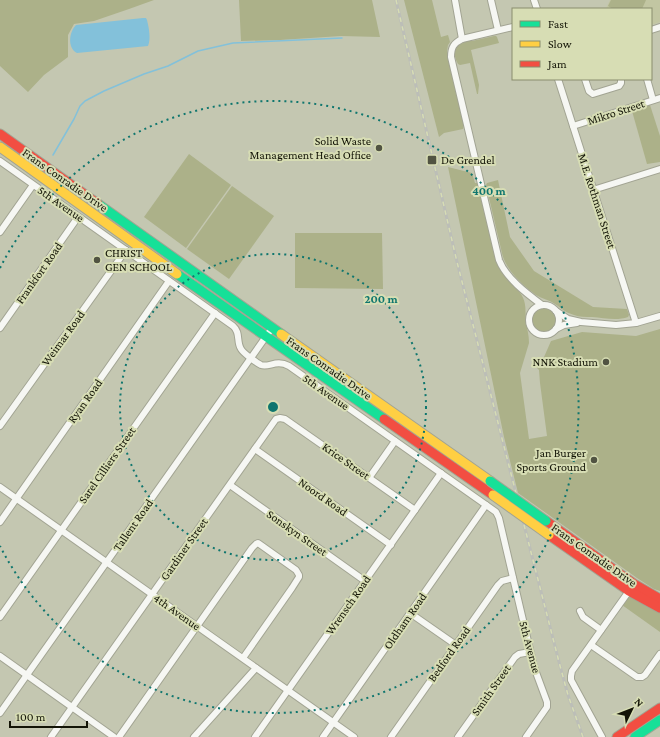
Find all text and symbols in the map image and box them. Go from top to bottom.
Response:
legend [512,8,652,80]
text: Fast [548,17,569,31]
text: Slow [548,37,572,51]
text: Jam [547,57,567,71]
street label: Mikro Street [586,96,647,128]
place label: Solid Waste Management Head Office [249,134,371,162]
marker: Solid Waste Management Head Office [374,143,384,153]
street label: Frans Conradie Drive [20,145,110,215]
street label: M.E. Rothman Street [575,152,619,251]
place label: De Grendel [441,153,495,167]
marker: De Grendel [426,154,438,166]
street label: 5th Avenue [35,183,87,225]
text: 400 m [472,184,507,198]
street label: Frankfort Road [13,239,66,306]
place label: CHRIST GEN SCHOOL [105,246,172,274]
marker: CHRIST GEN SCHOOL [92,255,102,265]
text: 200 m [364,292,398,306]
street label: Weimar Road [38,307,88,368]
street label: Frans Conradie Drive [284,333,374,403]
place label: NNK Stadium [533,355,598,369]
marker: NNK Stadium [601,357,611,367]
street label: 5th Avenue [300,371,352,413]
street label: Ryan Road [65,376,106,426]
centre of rings [266,400,280,414]
street label: Sarel Cilliers Street [75,423,139,506]
street label: Krice Street [320,440,373,483]
place label: Jan Burger Sports Ground [516,446,587,474]
marker: Jan Burger Sports Ground [589,455,599,465]
street label: Noord Road [296,475,351,519]
street label: Tallent Road [110,496,156,554]
street label: Sonskyn Street [264,507,331,560]
street label: Gardiner Street [157,514,211,583]
street label: Frans Conradie Drive [549,520,639,590]
street label: Wrensch Road [322,572,374,637]
street label: Oldham Road [380,590,430,652]
street label: 4th Avenue [151,591,203,633]
street label: 5th Avenue [516,619,544,675]
street label: Bedford Road [425,623,474,684]
street label: Smith Street [468,661,514,718]
north arrow [612,689,652,729]
text: N [632,695,647,709]
scale bar [10,703,87,729]
text: 100 m [16,710,46,724]

